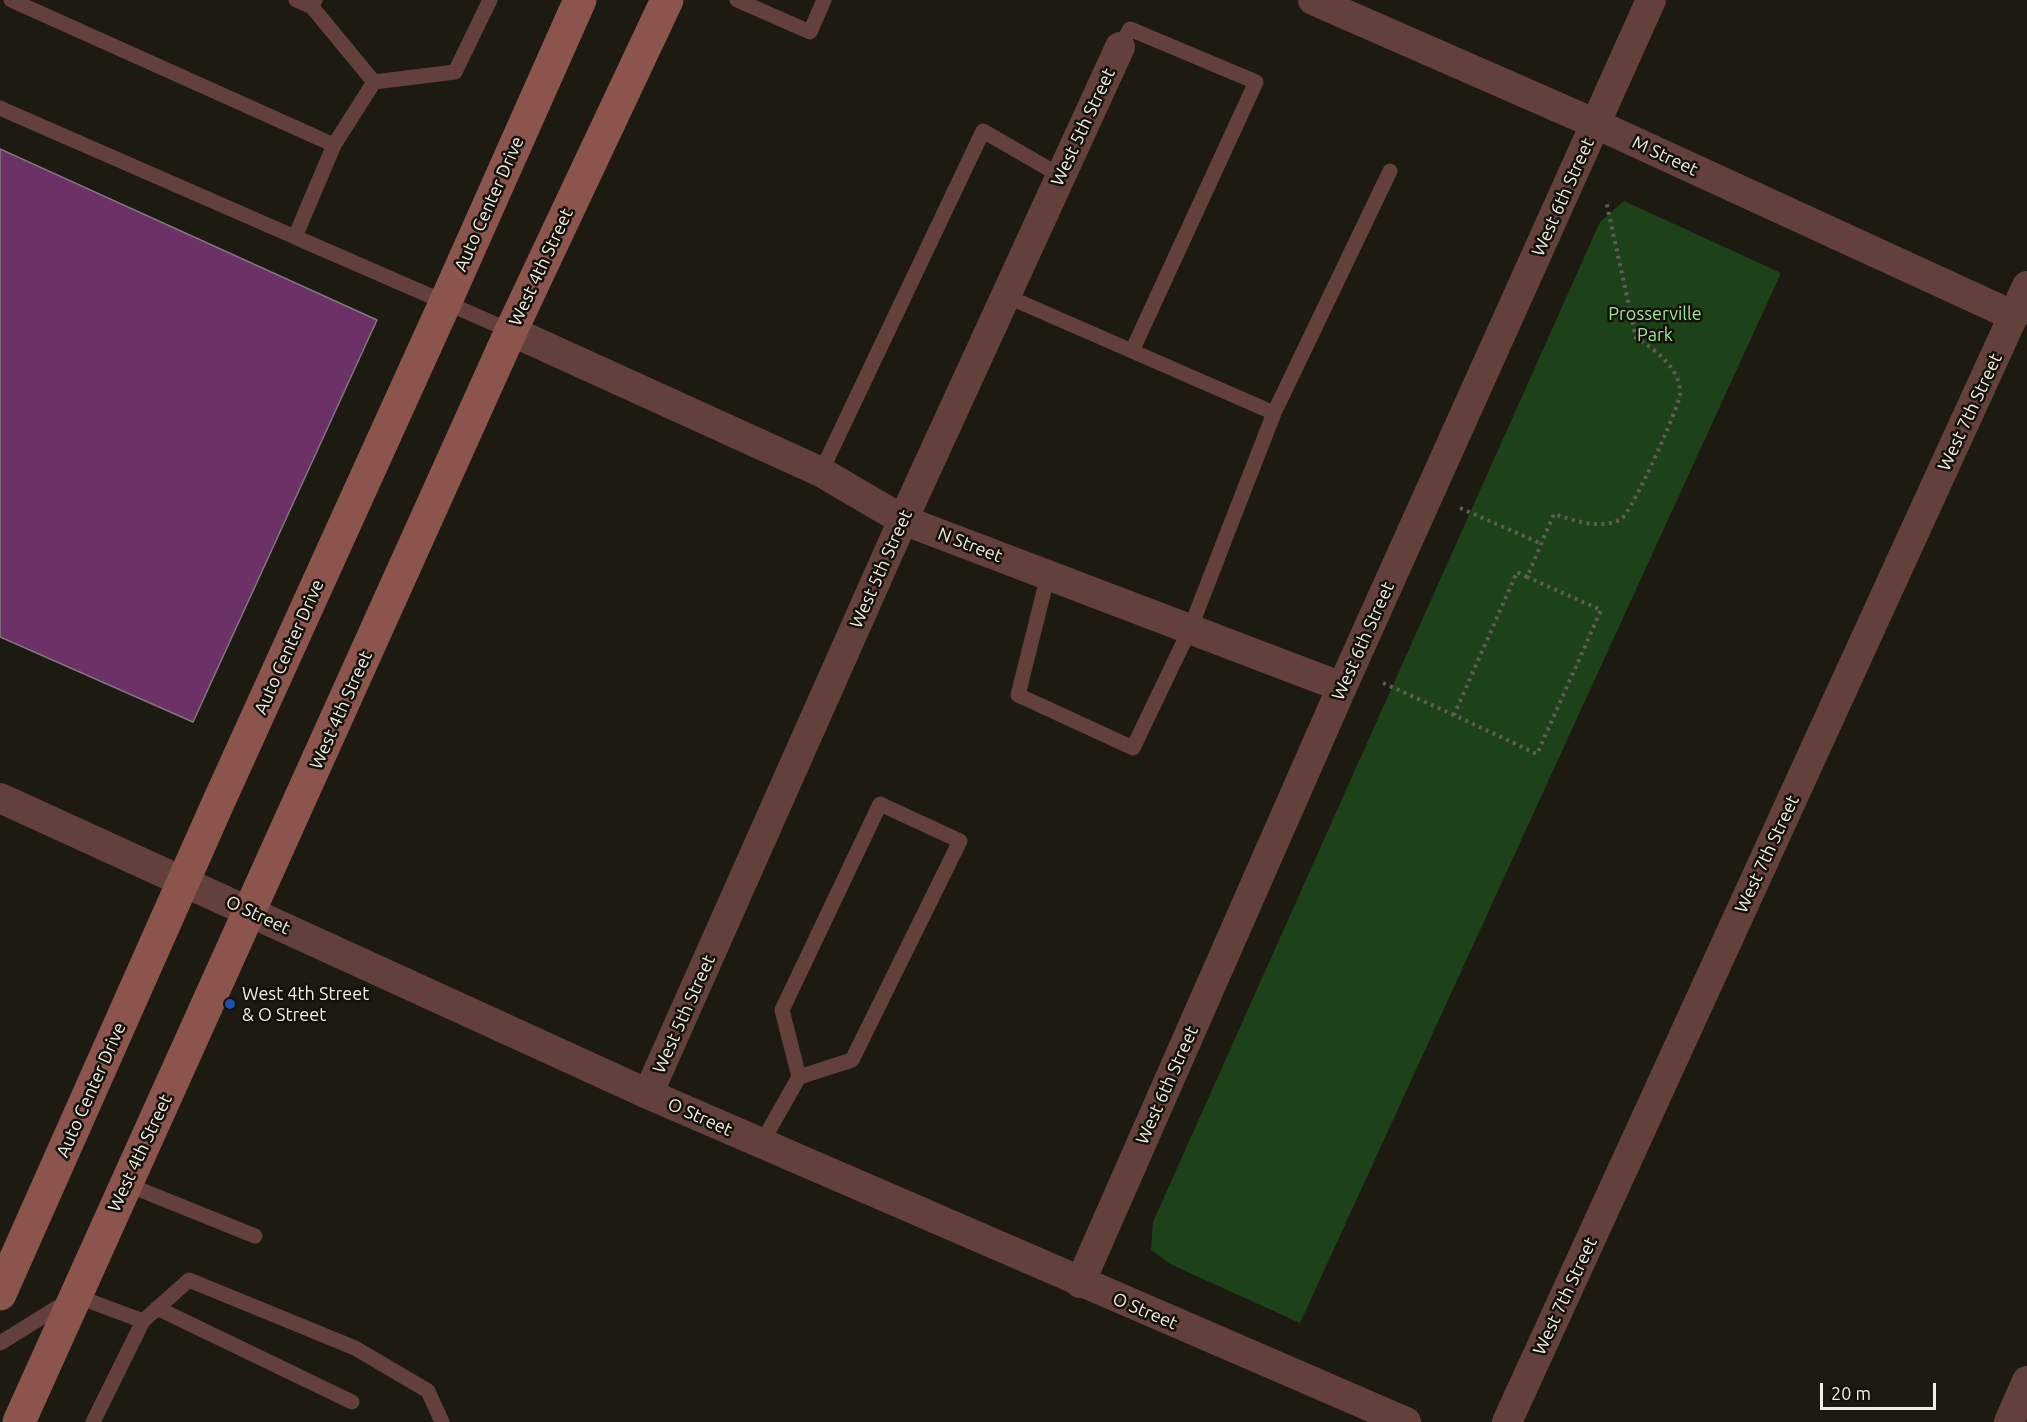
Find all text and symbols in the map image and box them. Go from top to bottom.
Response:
street label: West 5th Street [1046,65,1120,189]
street label: M Street [1629,131,1701,181]
street label: Auto Center Drive [450,133,528,275]
street label: West 6th Street [1527,135,1599,259]
street label: West 4th Street [504,205,578,329]
park label: Prosserville Park [1608,303,1702,346]
street label: West 7th Street [1933,350,2007,474]
street label: West 5th Street [845,507,917,631]
street label: N Street [935,523,1005,567]
street label: Auto Center Drive [250,576,328,718]
street label: West 6th Street [1327,579,1399,703]
street label: West 4th Street [305,648,377,772]
street label: West 7th Street [1730,792,1804,916]
street label: O Street [222,891,294,939]
street label: West 5th Street [648,952,720,1076]
place label: West 4th Street & O Street [242,983,369,1026]
marker: West 4th Street & O Street [223,997,237,1011]
street label: Auto Center Drive [52,1019,130,1161]
street label: West 6th Street [1131,1023,1203,1147]
street label: West 4th Street [103,1091,177,1215]
street label: O Street [664,1093,736,1141]
street label: West 7th Street [1528,1234,1602,1358]
street label: O Street [1109,1288,1181,1334]
scale bar [1823,1371,1938,1409]
text: 20 m [1831,1383,1871,1403]

